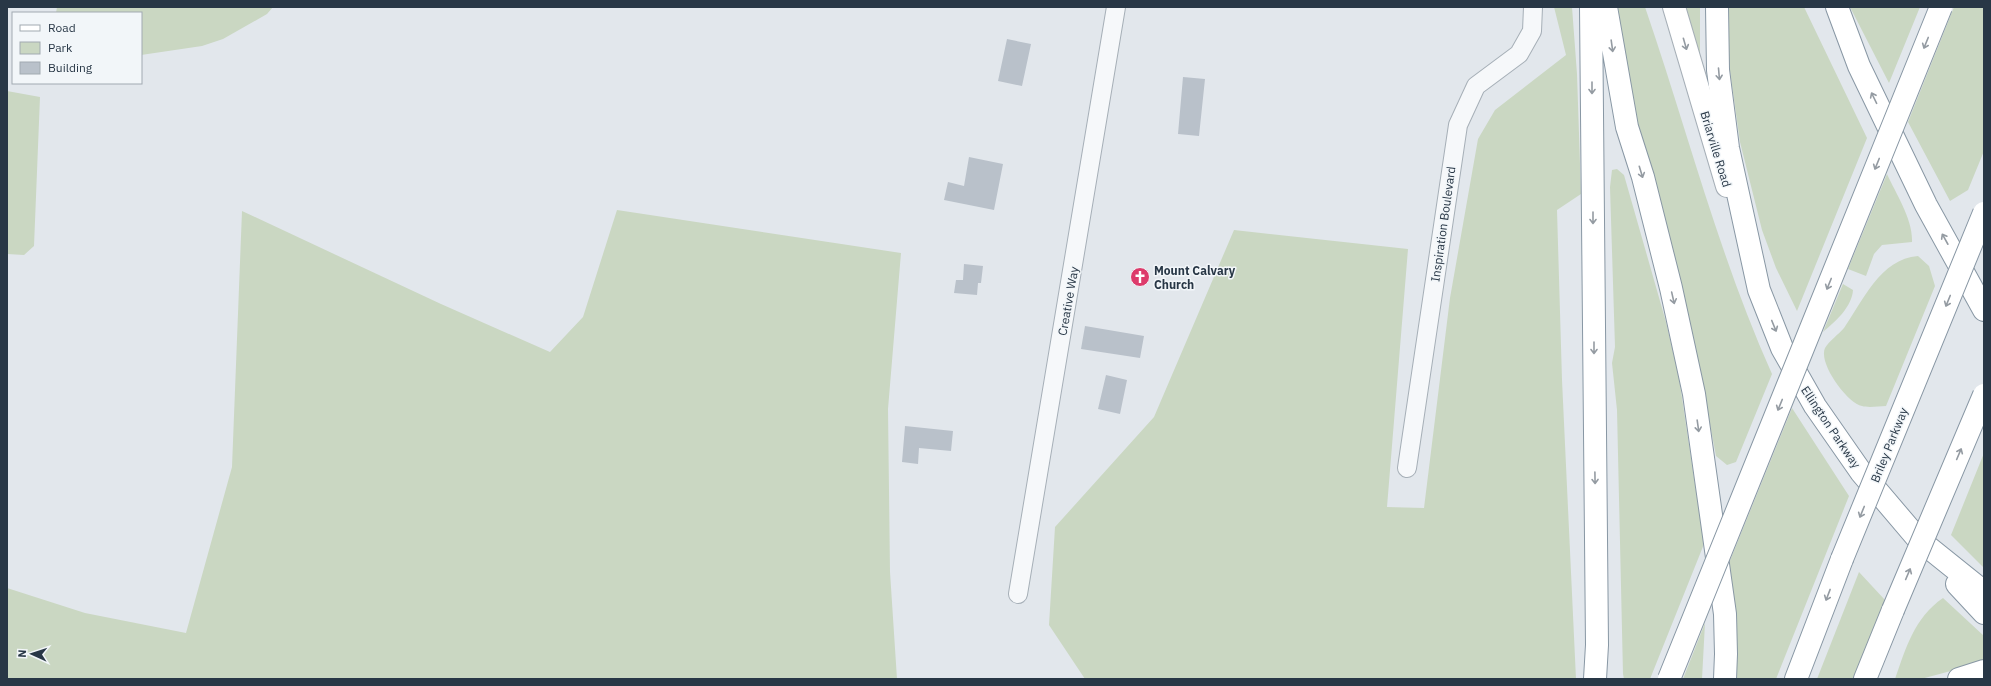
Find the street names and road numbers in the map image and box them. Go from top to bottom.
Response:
street label: Briarville Road [1697,109,1735,189]
street label: Inspiration Boulevard [1427,165,1459,283]
street label: Creative Way [1055,265,1081,337]
street label: Ellington Parkway [1798,383,1864,471]
street label: Briley Parkway [1867,405,1911,485]

